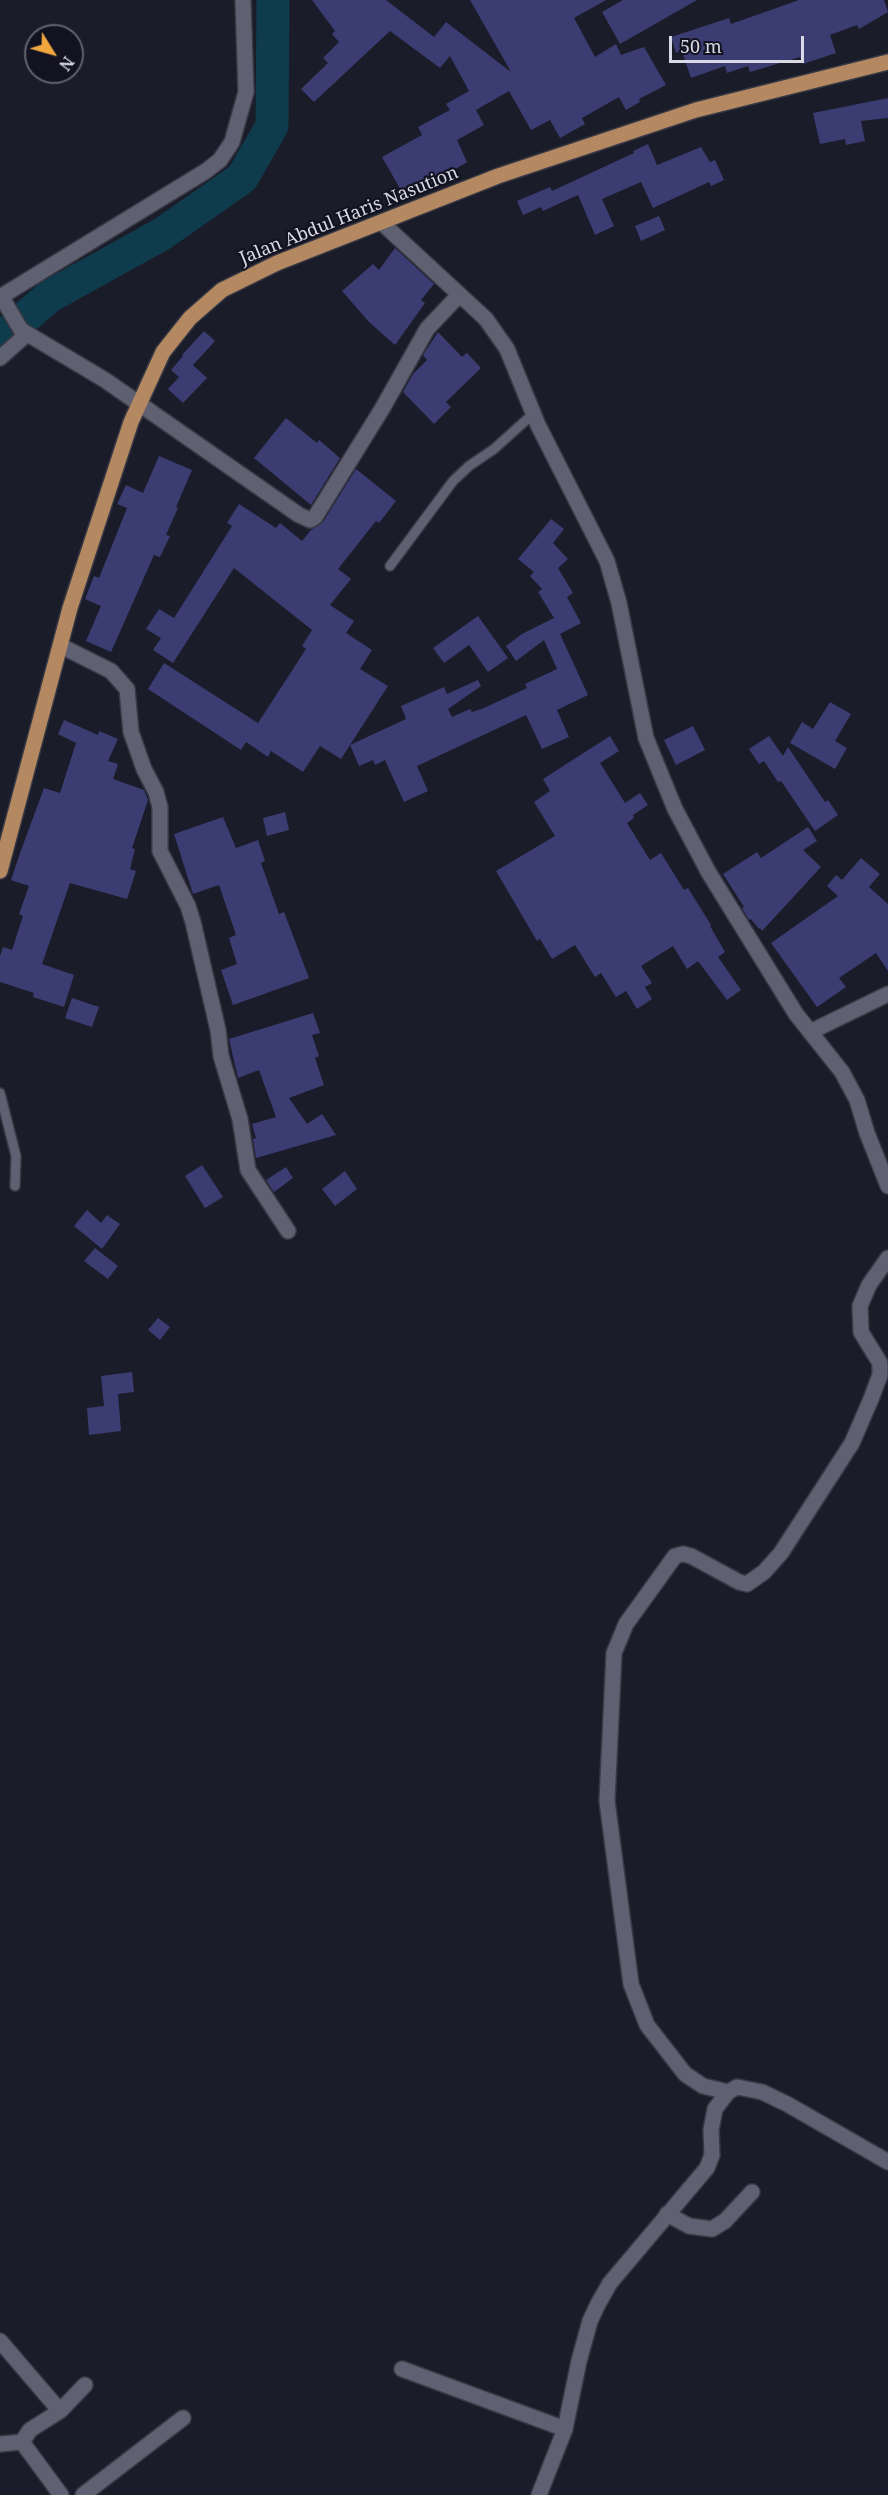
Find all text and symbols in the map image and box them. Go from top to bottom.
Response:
north arrow [24,24,84,84]
scale bar [672,24,807,62]
text: 50 m [680,34,722,58]
text: N [54,52,79,75]
street label: Jalan Abdul Haris Nasution [236,162,462,270]

